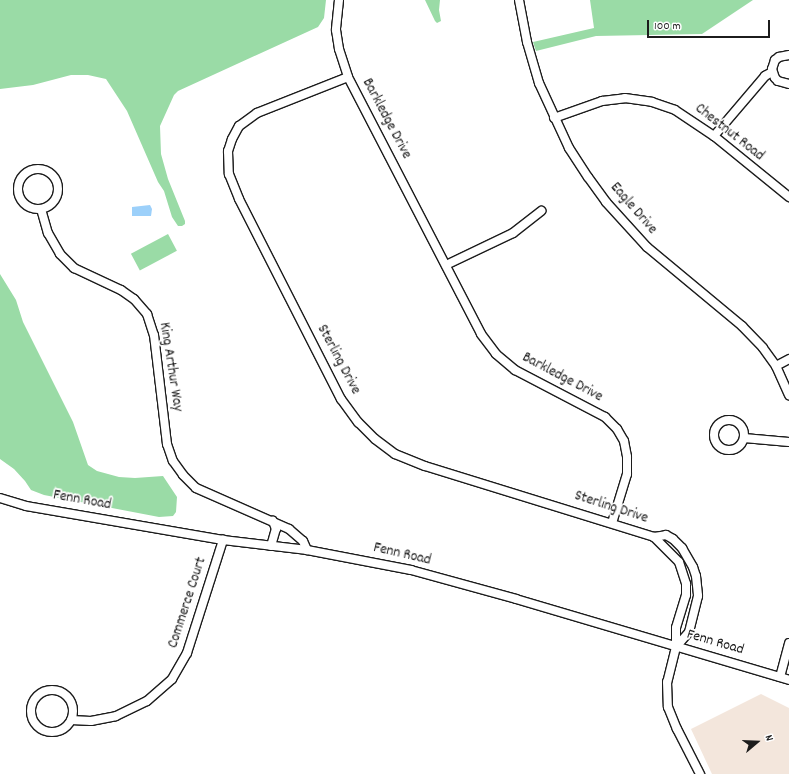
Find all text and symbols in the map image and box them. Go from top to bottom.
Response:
scale bar [649,12,772,38]
text: 100 m [654,18,681,35]
street label: Barkledge Drive [357,76,415,162]
street label: Chestnut Road [691,100,767,166]
street label: Eagle Drive [606,179,660,239]
street label: King Arthur Way [154,321,186,413]
street label: Sterling Drive [312,322,364,398]
street label: Barkledge Drive [519,349,605,407]
street label: Fenn Road [52,487,112,515]
street label: Sterling Drive [572,488,650,528]
street label: Fenn Road [371,540,433,570]
street label: Commerce Court [165,555,211,651]
street label: Fenn Road [684,626,746,660]
north arrow [737,722,777,762]
text: N [760,733,777,743]

